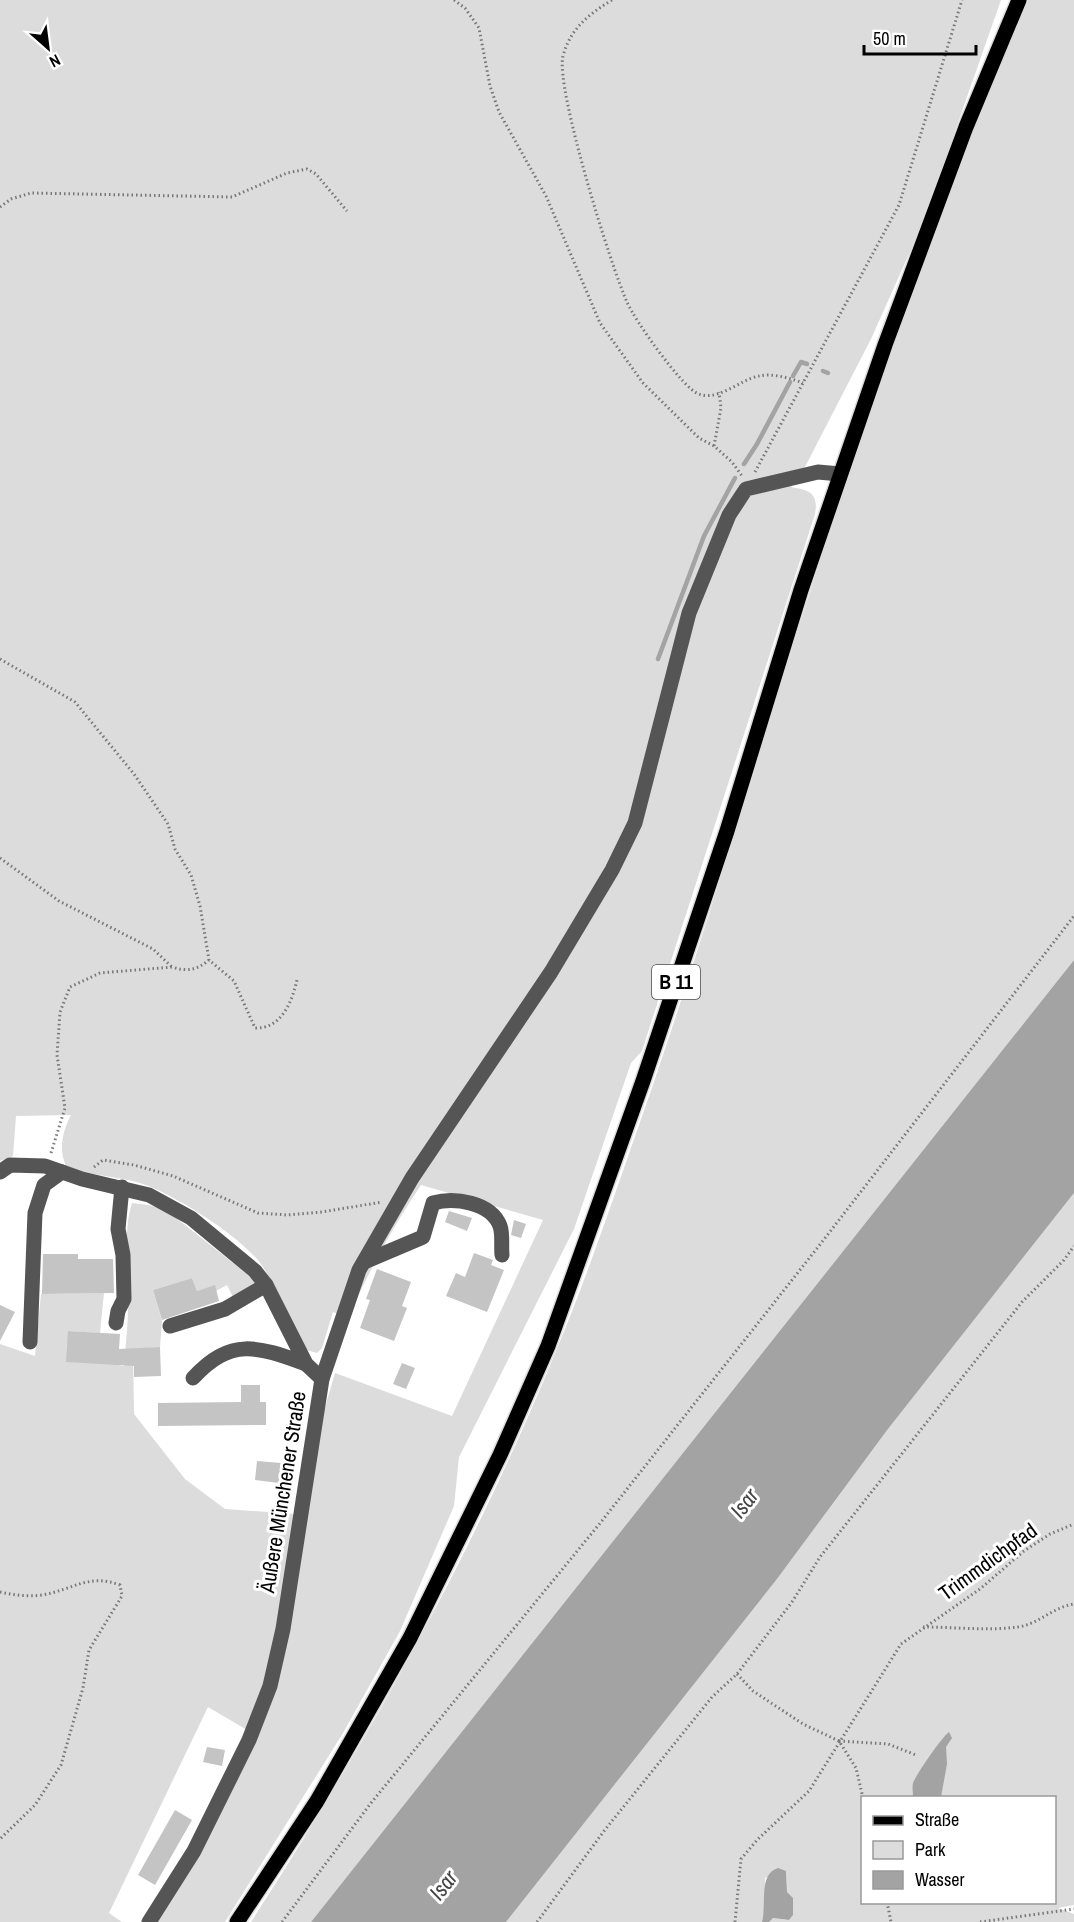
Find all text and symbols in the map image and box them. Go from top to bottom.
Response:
north arrow [18,18,78,78]
scale bar [864,18,976,56]
text: 50 m [873,26,906,51]
text: N [46,49,64,73]
road number: B 11 [652,965,700,999]
street label: Äußere Münchener Straße [252,1389,313,1596]
water label: Isar [723,1481,766,1524]
street label: Trimmdichpfad [933,1516,1043,1607]
legend [861,1796,1056,1904]
text: Straße [915,1807,959,1832]
text: Park [915,1837,946,1862]
water label: Isar [422,1863,465,1906]
text: Wasser [915,1867,965,1892]

